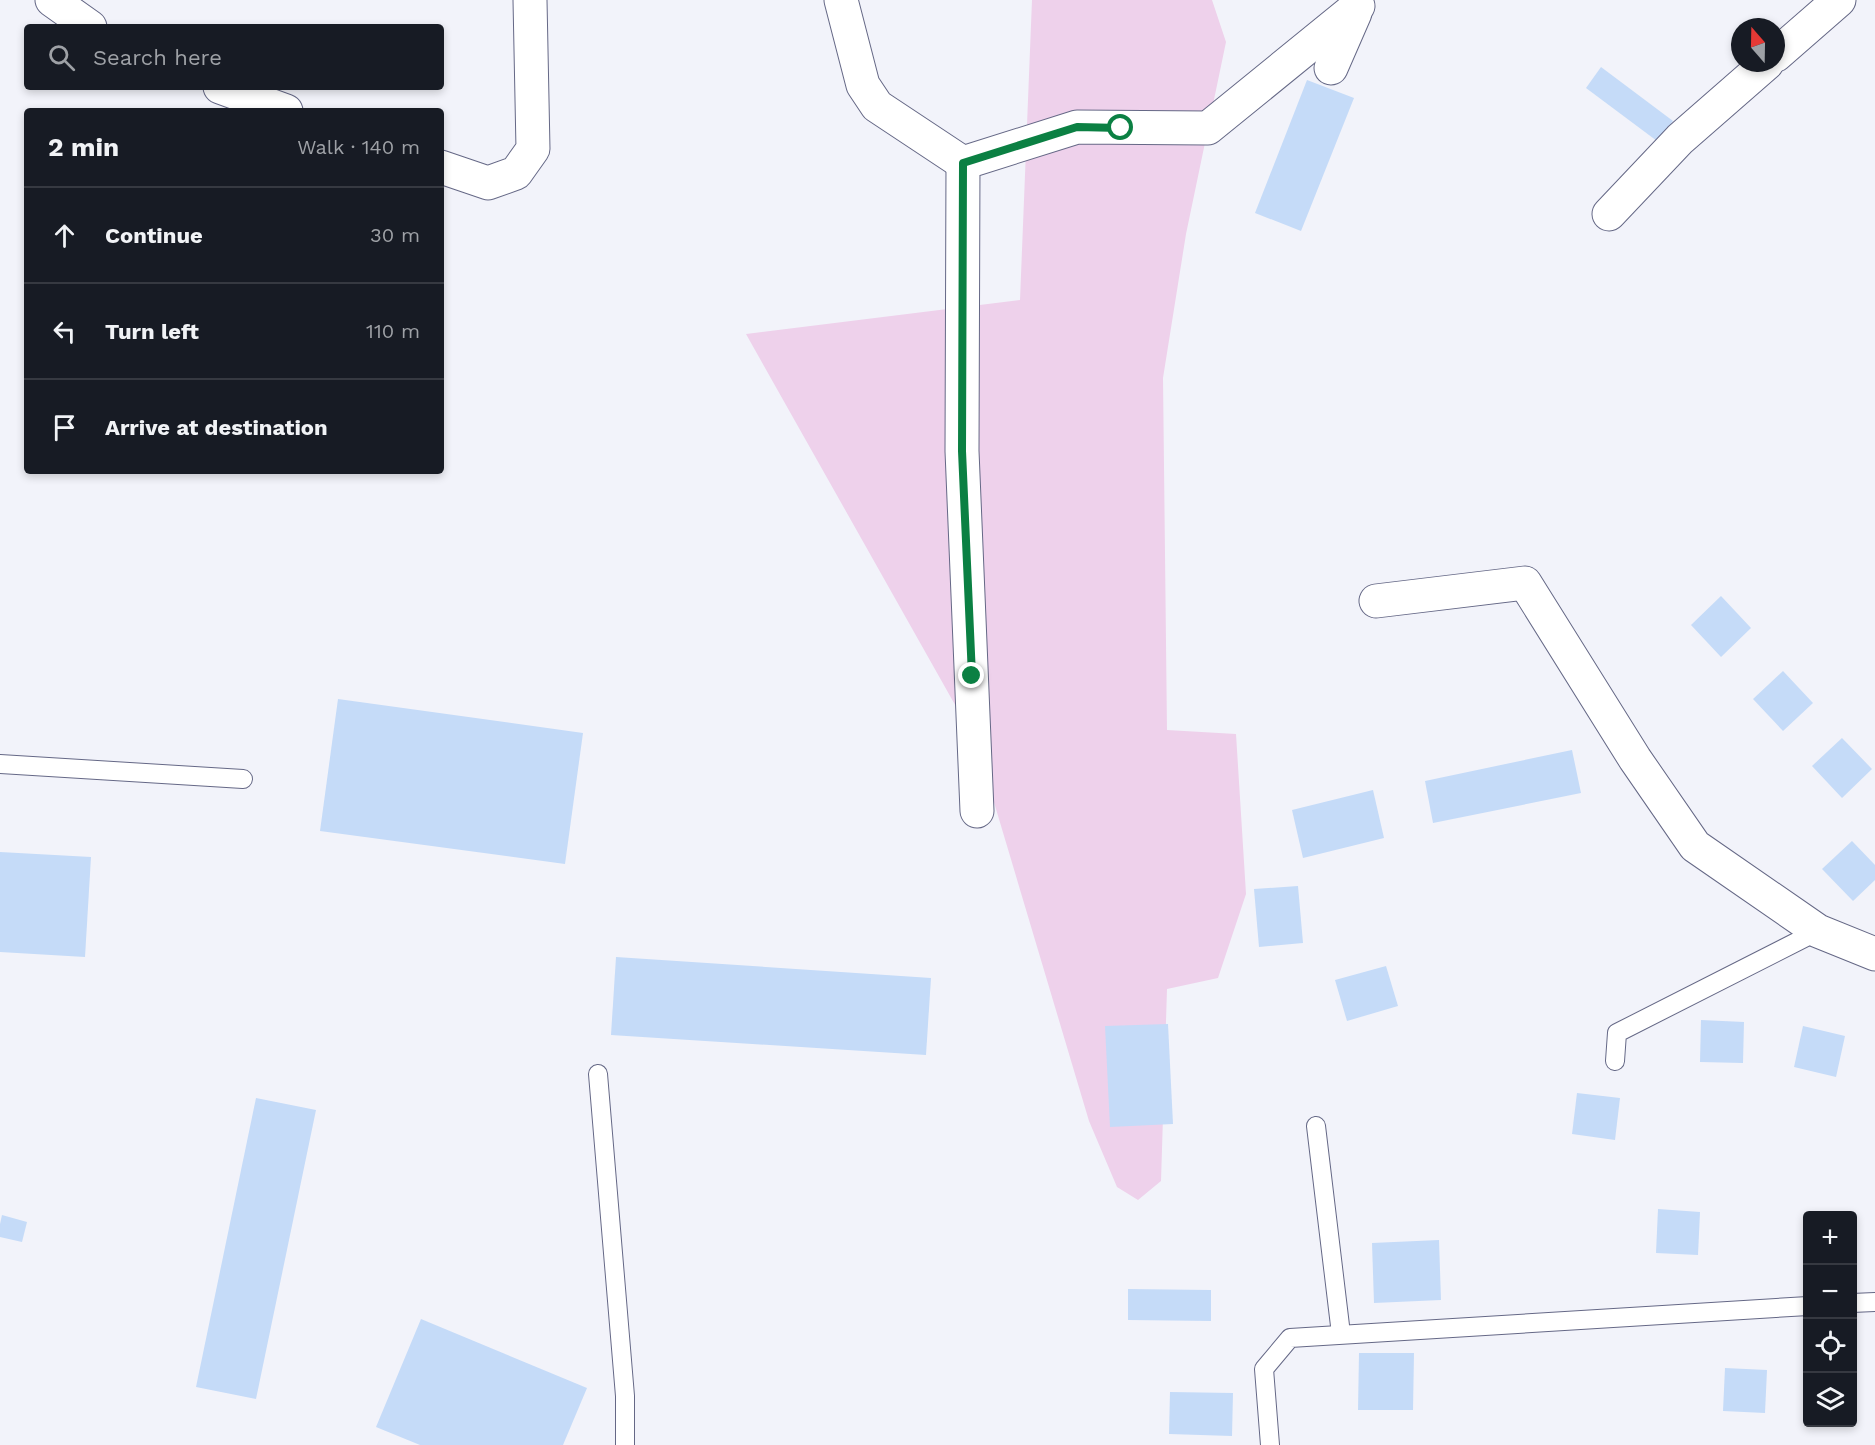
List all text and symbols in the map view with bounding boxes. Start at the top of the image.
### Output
north arrow [1731,18,1785,72]
search box [24,24,444,90]
icon: search [45,41,78,74]
text: Search here [93,45,222,70]
route start [1107,114,1133,140]
text: 2 min [48,132,119,162]
text: Walk · 140 m [297,135,420,159]
icon: ahead [48,219,81,252]
text: Continue [105,223,203,248]
text: 30 m [370,223,420,247]
icon: left [48,315,81,348]
text: Turn left [105,319,199,344]
text: 110 m [366,319,420,343]
icon: arrive [48,411,81,444]
text: Arrive at destination [105,415,328,440]
route end [958,662,984,688]
map controls [1803,1211,1857,1427]
button: + [1803,1211,1857,1265]
button: − [1803,1265,1857,1319]
button: locate [1803,1319,1857,1373]
button: layers [1803,1373,1857,1427]

